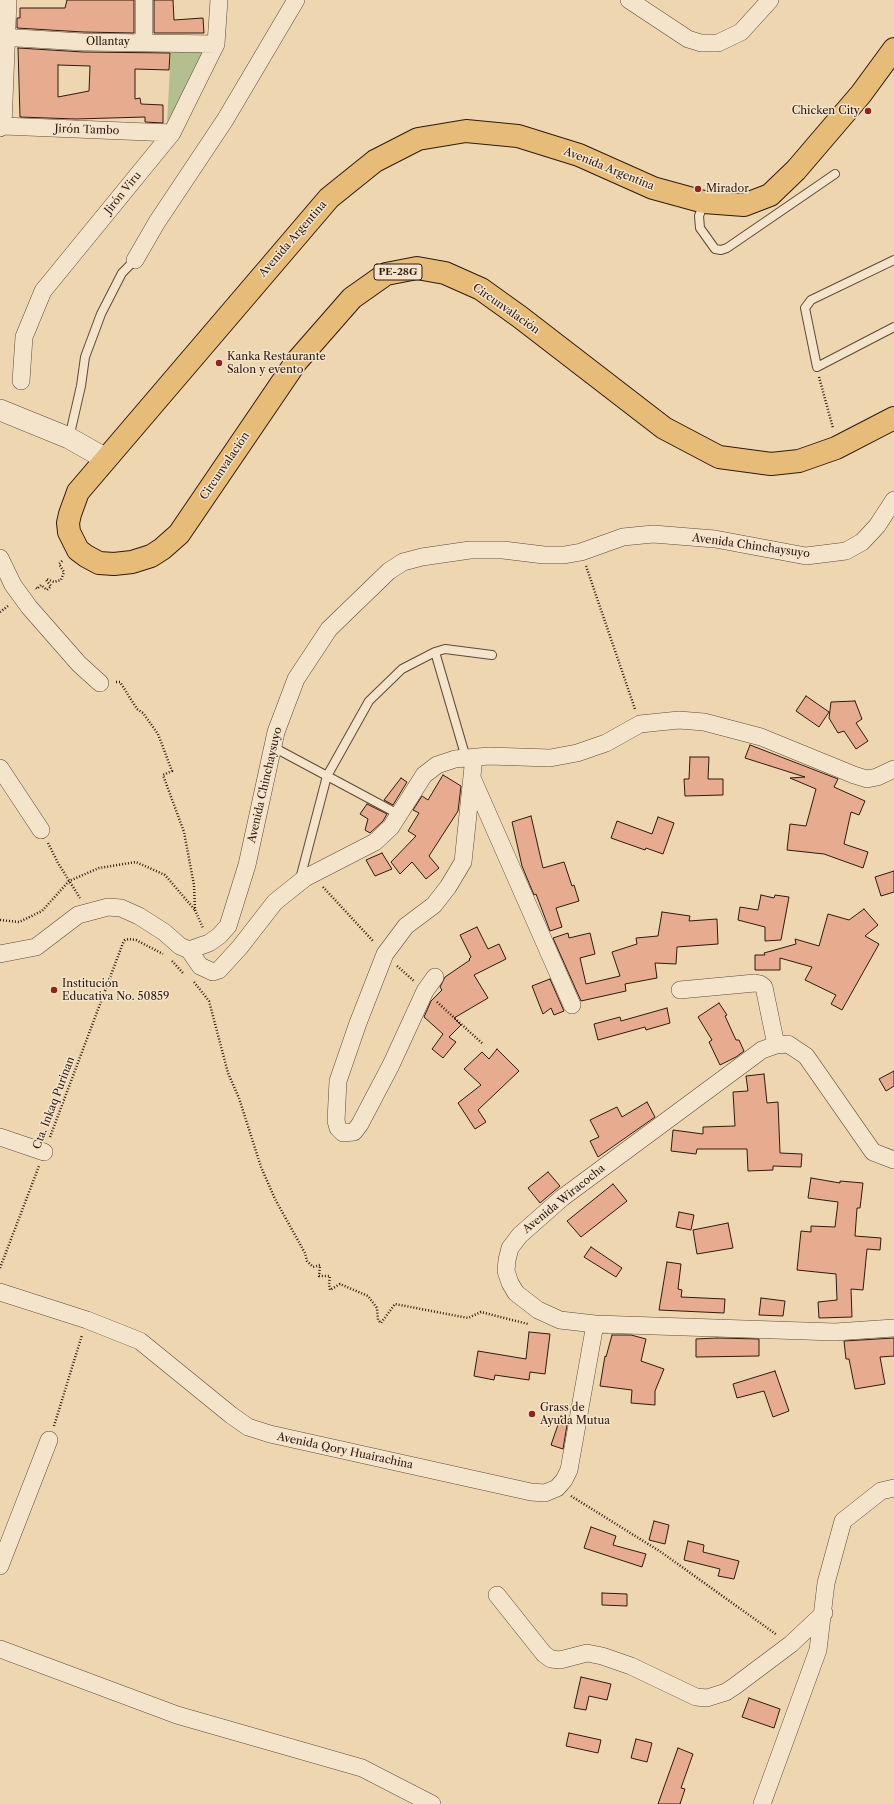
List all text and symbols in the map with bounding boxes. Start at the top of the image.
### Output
street label: Ollantay [86,35,130,49]
place label: Chicken City [792,104,860,118]
marker: Chicken City [863,106,873,116]
street label: Jirón Tambo [54,122,120,138]
street label: Avenida Argentina [562,145,656,193]
street label: Jirón Viru [102,169,144,217]
place label: Mirador [706,182,749,196]
marker: Mirador [693,184,703,194]
street label: Avenida Argentina [256,198,330,280]
road number: PE-28G [374,264,422,280]
street label: Circunvalación [470,281,542,337]
place label: Kanka Restaurante Salon y evento [227,350,326,376]
marker: Kanka Restaurante Salon y evento [214,358,224,368]
street label: Circunvalación [198,430,252,502]
street label: Avenida Chinchaysuyo [691,531,811,561]
street label: Avenida Chinchaysuyo [245,726,285,844]
place label: Institución Educativa No. 50859 [62,977,169,1003]
marker: Institución Educativa No. 50859 [49,985,59,995]
street label: Cta. Inkaq Purinan [30,1055,78,1151]
street label: Avenida Wiracocha [520,1162,608,1236]
place label: Grass de Ayuda Mutua [540,1401,610,1427]
marker: Grass de Ayuda Mutua [527,1409,537,1419]
street label: Avenida Qory Huairachina [276,1430,414,1472]

